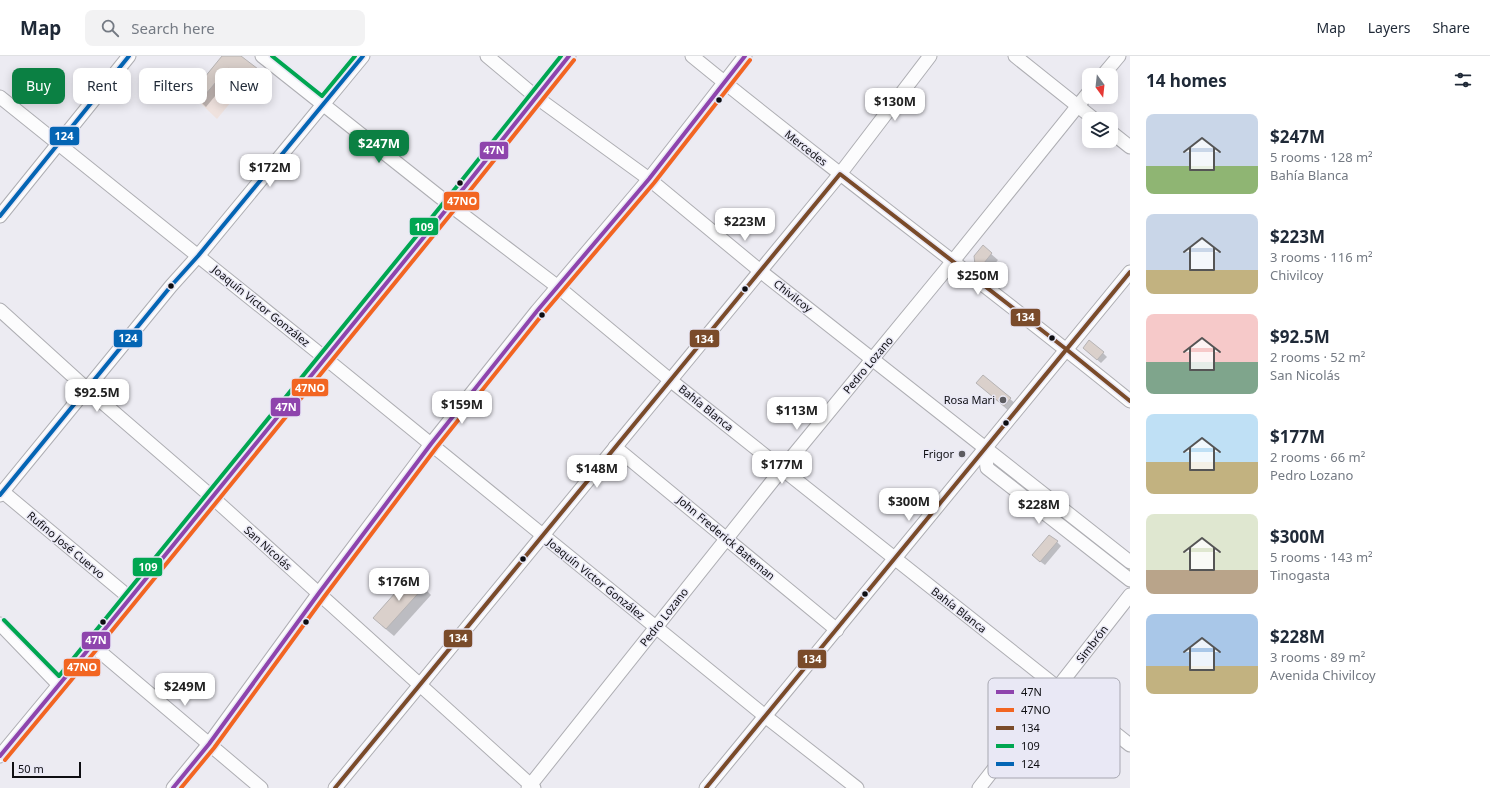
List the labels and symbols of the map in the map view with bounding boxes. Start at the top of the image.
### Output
north arrow [1082,68,1118,104]
pin: $130M [867,88,923,122]
unlabelled marker [714,95,724,105]
line badge: 124 [49,126,80,146]
street label: Mercedes [782,126,831,169]
text: 124 [55,128,74,143]
pin: $247M [351,130,407,164]
line badge: 47N [479,141,509,160]
text: 47N [483,142,505,157]
pin: $172M [242,154,298,188]
unlabelled marker [455,178,465,188]
line badge: 47NO [443,191,480,211]
text: 47NO [447,193,477,208]
pin: $223M [717,208,773,242]
line badge: 109 [409,217,439,236]
text: 109 [415,219,433,234]
street label: Joaquín Victor González [209,261,313,350]
pin: $250M [950,262,1006,296]
street label: Chivilcoy [771,276,816,316]
unlabelled marker [166,281,176,291]
unlabelled marker [740,284,750,294]
line badge: 134 [1010,308,1041,327]
text: 134 [1016,309,1035,324]
unlabelled marker [537,310,547,320]
line badge: 124 [113,329,143,348]
line badge: 134 [689,329,720,348]
text: 124 [119,330,138,345]
text: 134 [695,331,714,346]
street label: Pedro Lozano [839,333,896,397]
unlabelled marker [1047,333,1057,343]
line badge: 47NO [291,378,329,397]
pin: $92.5M [64,379,130,413]
text: 47NO [295,380,325,395]
street label: Bahía Blanca [676,381,737,434]
pin: $159M [434,391,490,425]
place label: Rosa Mari [944,392,995,407]
marker: Rosa Mari [998,395,1008,405]
line badge: 47N [270,397,301,417]
pin: $113M [769,397,825,431]
text: 47N [275,399,297,414]
unlabelled marker [1001,418,1011,428]
place label: Frigor [923,446,954,461]
marker: Frigor [957,449,967,459]
pin: $177M [754,451,810,485]
pin: $148M [569,455,625,489]
pin: $300M [881,488,937,522]
pin: $228M [1011,491,1067,525]
street label: John Frederick Bateman [673,492,778,583]
street label: Rufino José Cuervo [24,508,109,582]
street label: San Nicolás [241,522,295,573]
street label: Joaquín Victor González [544,534,648,623]
unlabelled marker [518,554,528,564]
line badge: 109 [132,557,163,577]
text: 109 [139,559,157,574]
pin: $176M [371,568,427,602]
street label: Bahía Blanca [929,583,990,636]
street label: Pedro Lozano [636,584,691,649]
unlabelled marker [860,589,870,599]
unlabelled marker [98,617,108,627]
unlabelled marker [301,617,311,627]
street label: Simbrón [1072,622,1111,666]
line badge: 134 [443,629,473,648]
text: 134 [449,630,468,645]
line badge: 47N [81,631,111,650]
text: 47N [85,632,107,647]
line badge: 134 [797,649,827,669]
text: 134 [803,651,822,666]
line badge: 47NO [63,658,101,677]
text: 47NO [67,659,97,674]
pin: $249M [157,673,213,707]
legend [988,678,1120,778]
text: 47N [1021,684,1042,699]
text: 47NO [1021,702,1051,717]
text: 134 [1021,720,1041,735]
text: 109 [1021,738,1040,753]
text: 124 [1021,756,1041,771]
scale bar [12,760,81,779]

